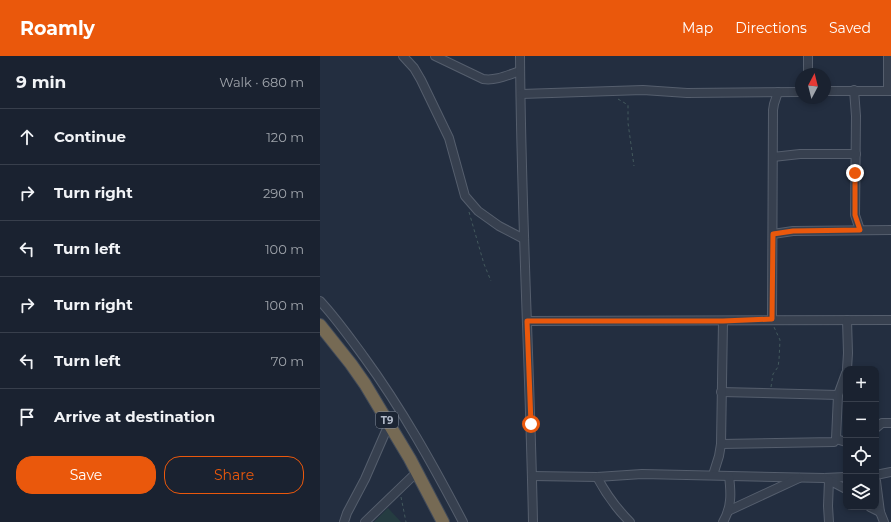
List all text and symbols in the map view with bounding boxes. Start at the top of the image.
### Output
text: Roamly [20,17,95,40]
text: Map [682,19,713,37]
text: Directions [735,19,807,37]
text: Saved [829,19,871,37]
north arrow [795,68,831,104]
text: 9 min [16,72,66,92]
text: Walk · 680 m [219,74,304,90]
icon: ahead [16,126,38,148]
text: Continue [54,127,126,146]
text: 120 m [266,129,304,145]
route end [846,164,864,182]
icon: right [16,182,38,204]
text: Turn right [54,183,133,202]
text: 290 m [263,185,304,201]
icon: left [16,238,38,260]
text: Turn left [54,239,121,258]
text: 100 m [265,241,304,257]
icon: right [16,294,38,316]
text: Turn right [54,295,133,314]
text: 100 m [265,297,304,313]
icon: left [16,350,38,372]
text: Turn left [54,351,121,370]
text: 70 m [271,353,304,369]
map controls [843,366,879,510]
button: + [843,366,879,402]
button: − [843,402,879,438]
icon: arrive [16,406,38,428]
text: Arrive at destination [54,407,215,426]
road number: T9 [376,412,398,428]
route start [522,415,540,433]
button: locate [843,438,879,474]
button: Save [16,456,156,494]
button: Share [164,456,304,494]
button: layers [843,474,879,510]

